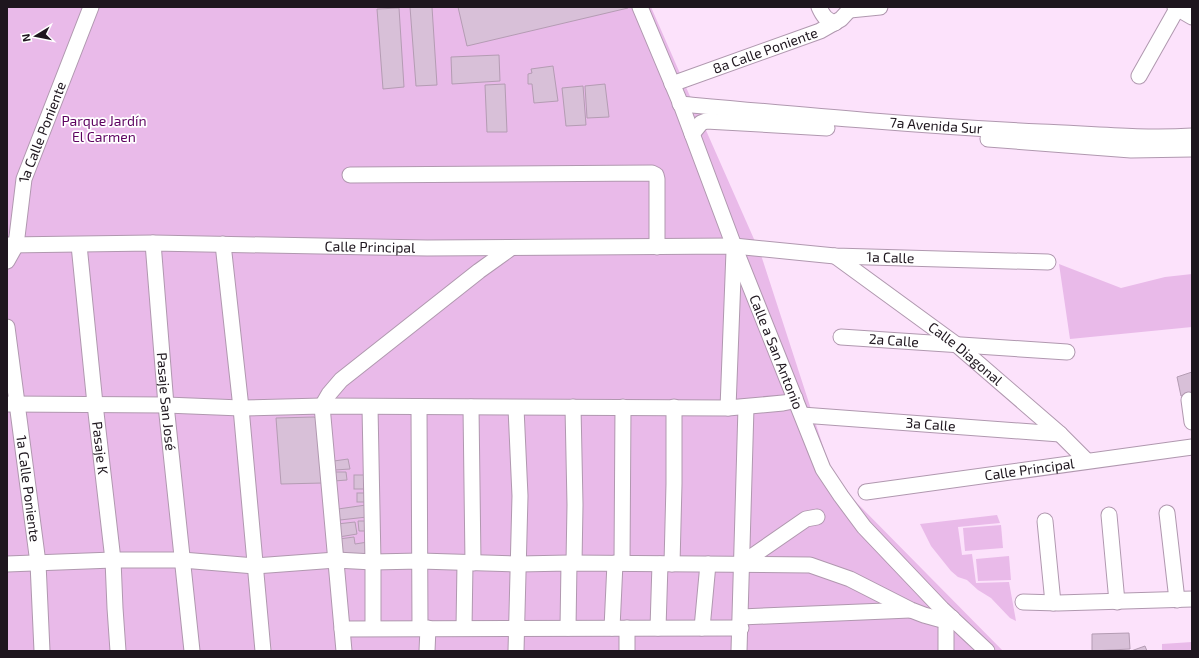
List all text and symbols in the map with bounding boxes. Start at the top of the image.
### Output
north arrow [16,16,56,56]
street label: 8a Calle Poniente [710,24,820,77]
text: N [19,33,33,43]
street label: 1a Calle Poniente [15,79,69,183]
park label: Parque Jardín El Carmen [61,112,147,145]
street label: 7a Avenida Sur [889,113,983,137]
street label: Calle Principal [325,237,416,256]
street label: 1a Calle [866,248,915,266]
street label: Calle a San Antonio [746,292,807,412]
street label: Calle Diagonal [925,318,1007,389]
street label: 2a Calle [868,330,920,350]
street label: Pasaje San José [154,352,180,451]
street label: 3a Calle [905,414,956,434]
street label: Pasaje K [89,420,112,476]
street label: 1a Calle Poniente [13,434,44,543]
street label: Calle Principal [983,454,1076,484]

